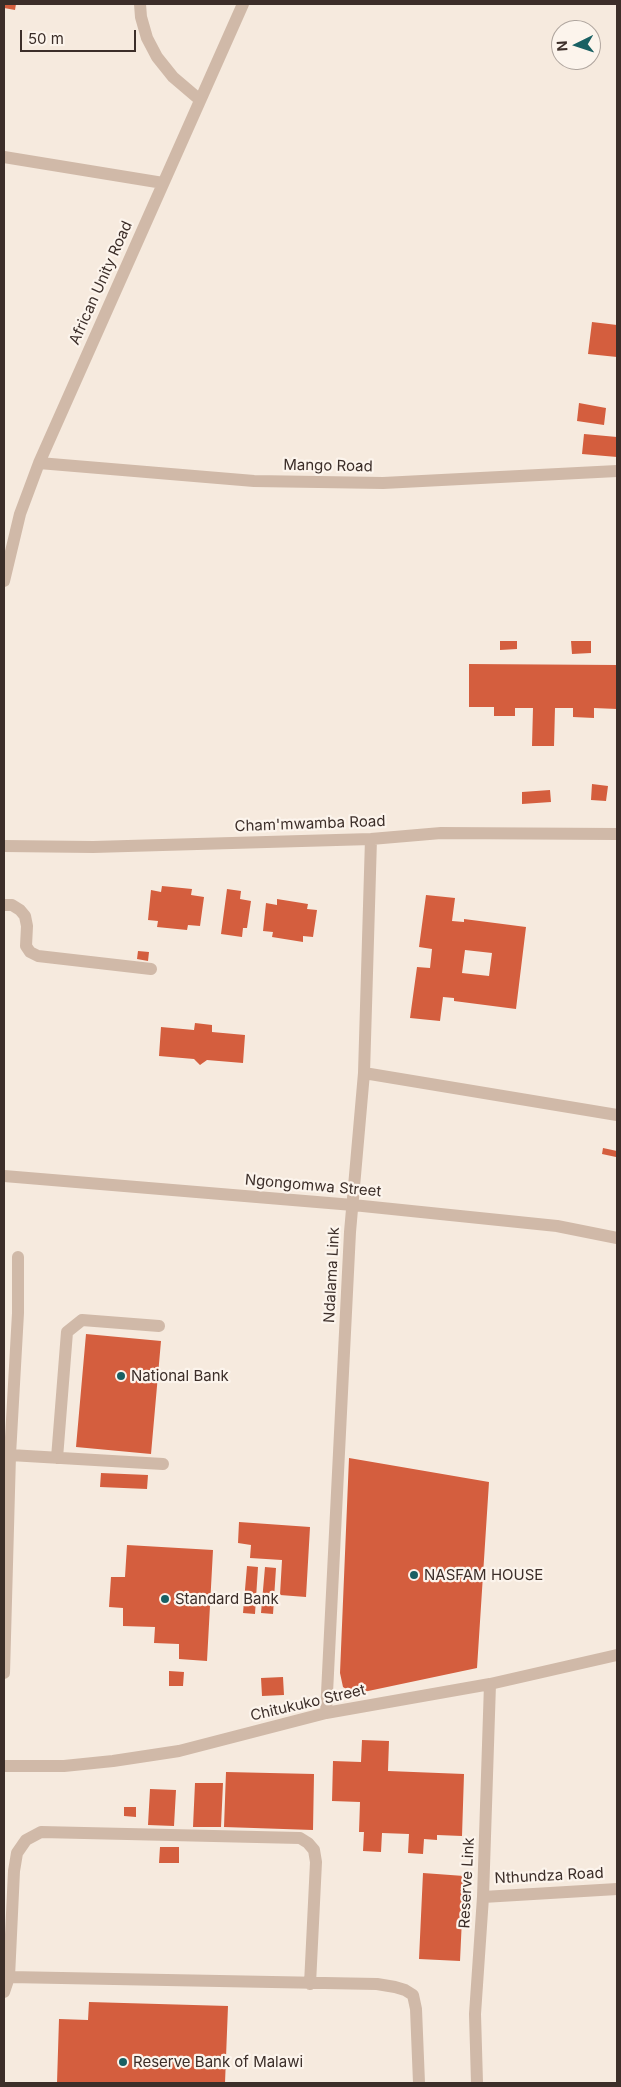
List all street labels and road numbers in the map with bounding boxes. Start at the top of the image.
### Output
street label: African Unity Road [66,218,136,348]
street label: Mango Road [283,456,373,476]
street label: Cham'mwamba Road [234,812,386,836]
street label: Ngongomwa Street [244,1171,382,1201]
street label: Ndalama Link [321,1227,343,1323]
street label: Chitukuko Street [249,1681,367,1725]
street label: Reserve Link [456,1837,478,1929]
street label: Nthundza Road [494,1864,604,1888]

